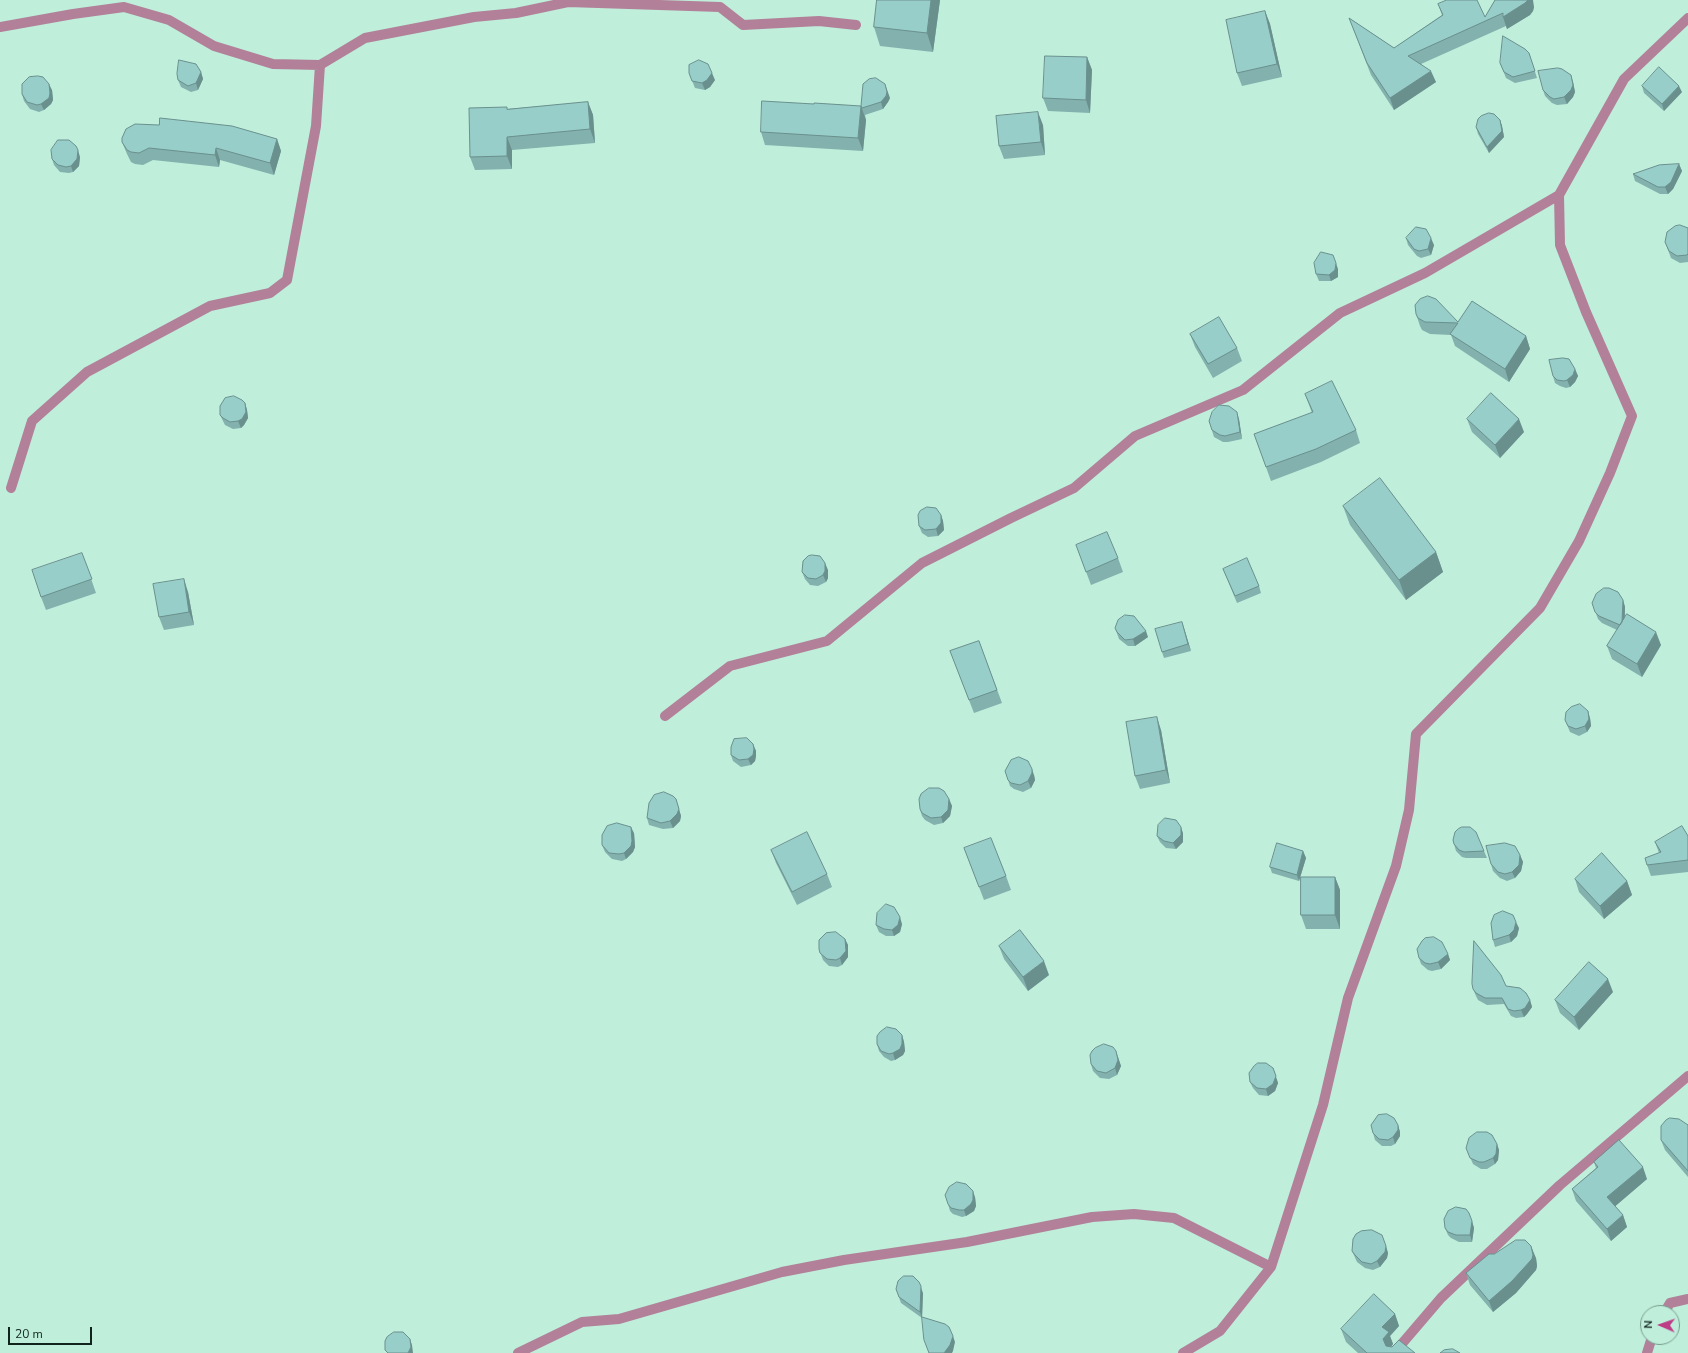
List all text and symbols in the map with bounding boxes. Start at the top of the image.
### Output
north arrow [1640,1305,1680,1345]
scale bar [10,1319,94,1345]
text: N [1641,1320,1656,1329]
text: 20 m [15,1326,43,1342]

